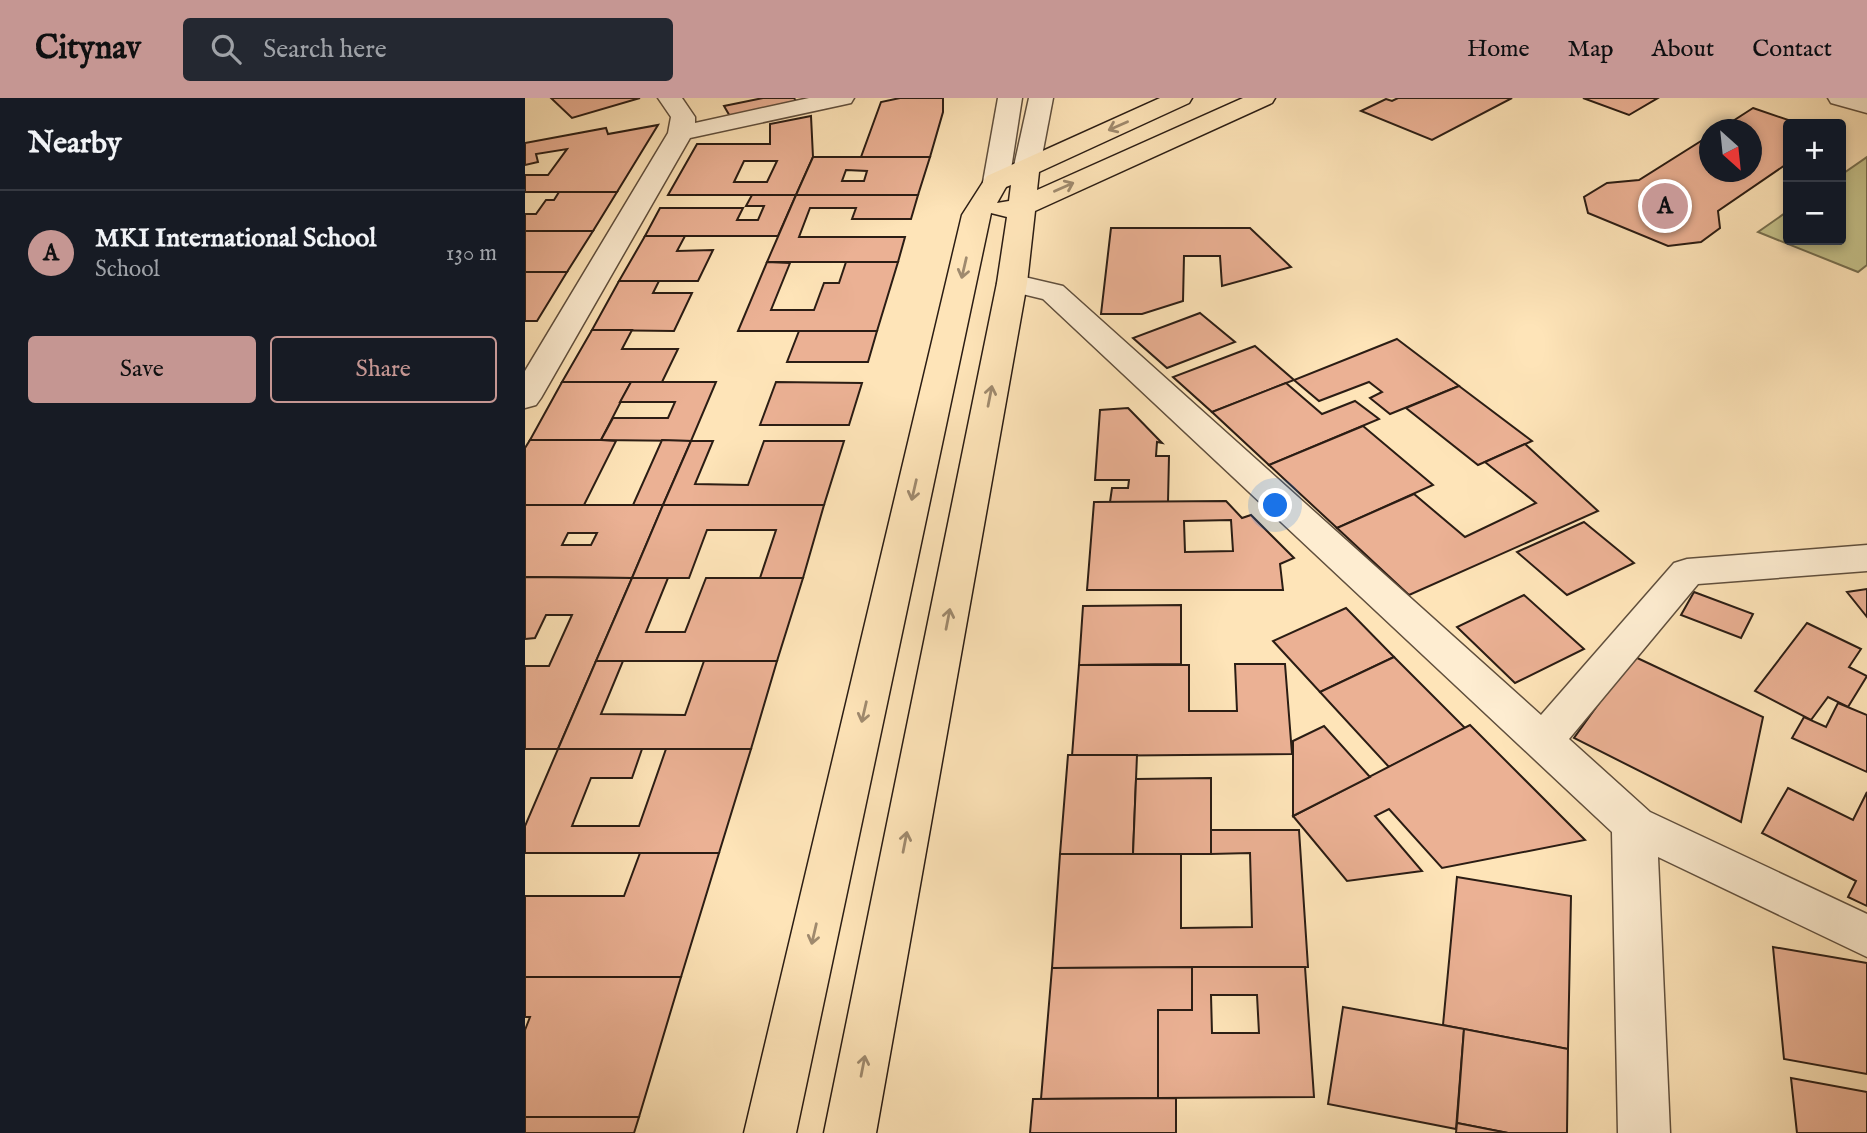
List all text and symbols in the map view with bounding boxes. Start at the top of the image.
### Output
search box [183,18,673,81]
text: Citynav [35,28,141,70]
icon: search [207,30,245,68]
text: Search here [263,33,387,66]
text: Home [1467,34,1530,65]
text: Map [1568,34,1614,65]
text: About [1652,34,1714,65]
text: Contact [1752,34,1832,65]
north arrow [1699,119,1762,182]
map controls [1783,119,1846,245]
button: + [1783,119,1846,182]
one-way arrow [1108,120,1129,133]
text: Nearby [28,125,121,163]
one-way arrow [1053,180,1074,193]
pin: A [1642,180,1688,232]
button: − [1783,182,1846,245]
text: MKI International School [95,222,376,255]
text: A [43,239,59,268]
text: 130 m [446,239,497,268]
text: School [95,255,160,284]
one-way arrow [957,256,970,279]
button: Save [28,336,256,403]
button: Share [270,336,497,403]
one-way arrow [984,385,998,407]
one-way arrow [907,478,920,501]
your location [1258,488,1292,522]
one-way arrow [941,608,955,631]
one-way arrow [857,700,871,723]
one-way arrow [899,832,912,854]
one-way arrow [807,922,821,945]
one-way arrow [856,1055,870,1078]

